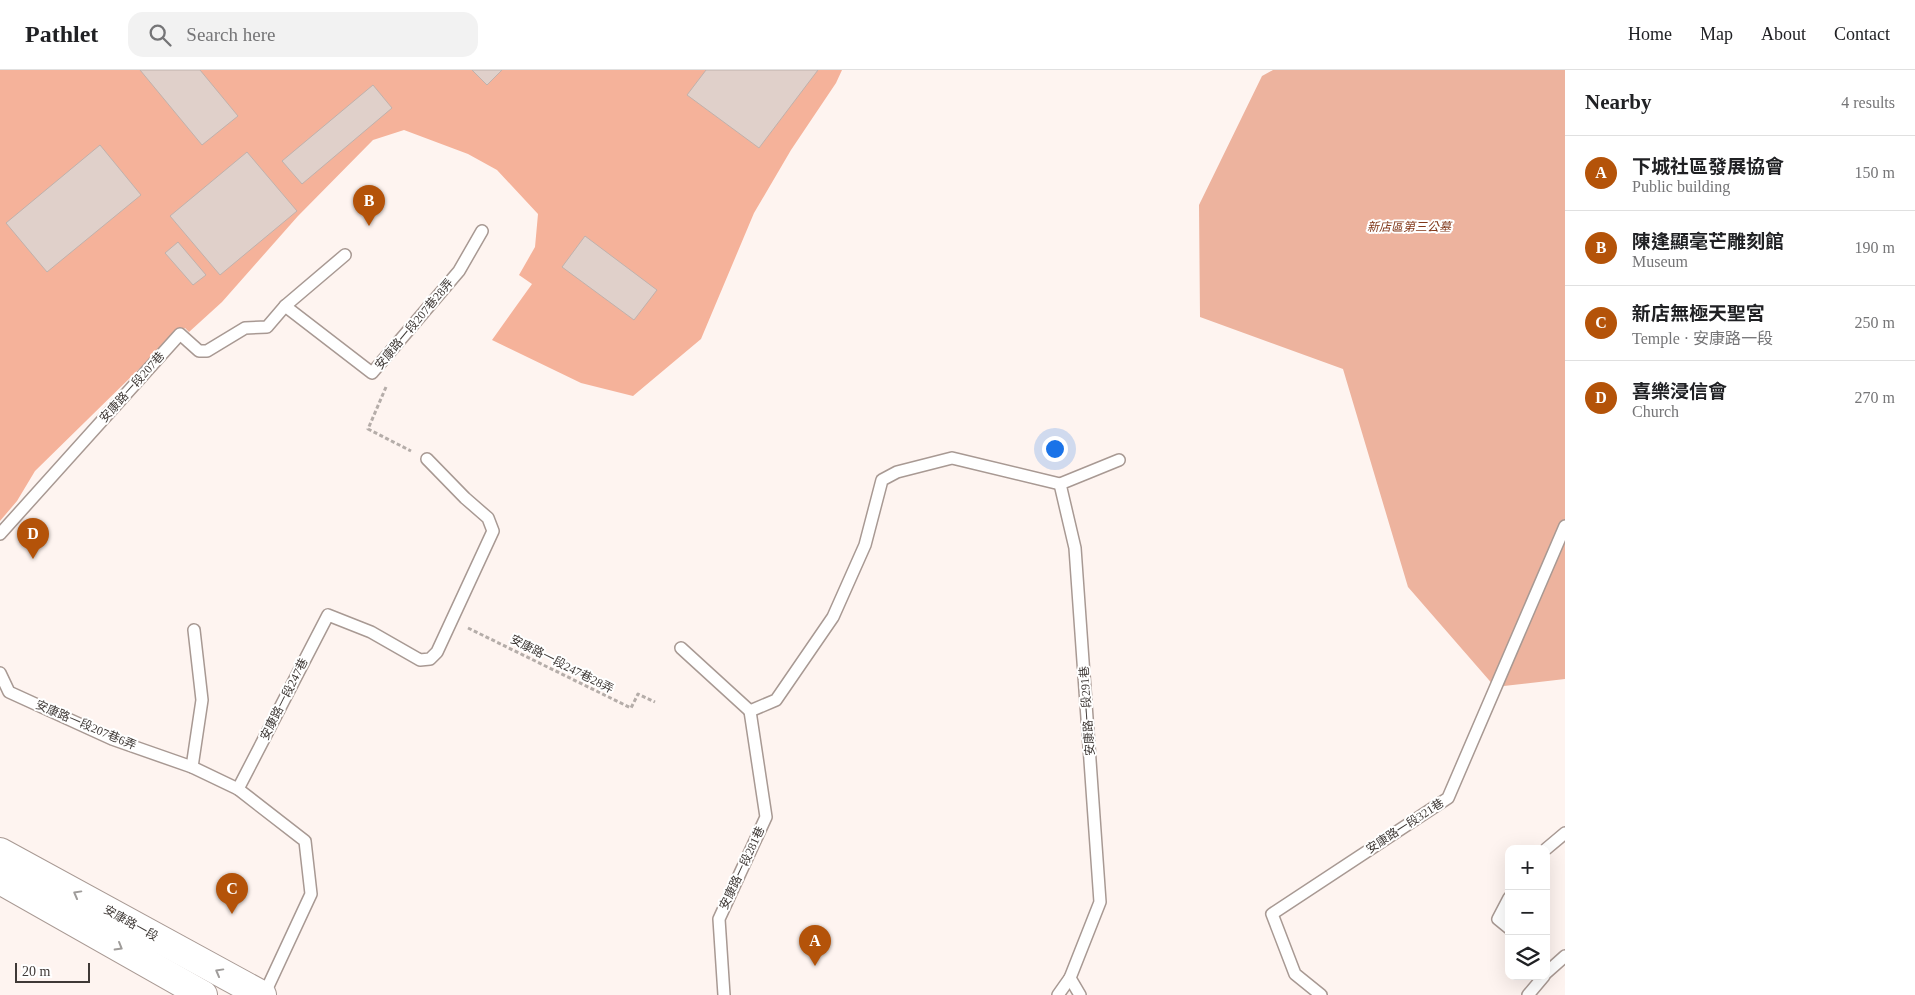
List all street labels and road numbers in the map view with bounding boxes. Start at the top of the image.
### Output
street label: 安康路一段207巷28弄 [372,276,456,372]
street label: 安康路一段207巷 [97,349,167,425]
street label: 安康路一段247巷28弄 [508,632,616,696]
street label: 安康路一段247巷 [257,656,311,742]
street label: 安康路一段291巷 [1077,666,1097,756]
street label: 安康路一段207巷6弄 [34,697,138,753]
street label: 安康路一段321巷 [1363,796,1447,856]
street label: 安康路一段281巷 [717,824,767,912]
street label: 安康路一段 [101,902,161,944]

